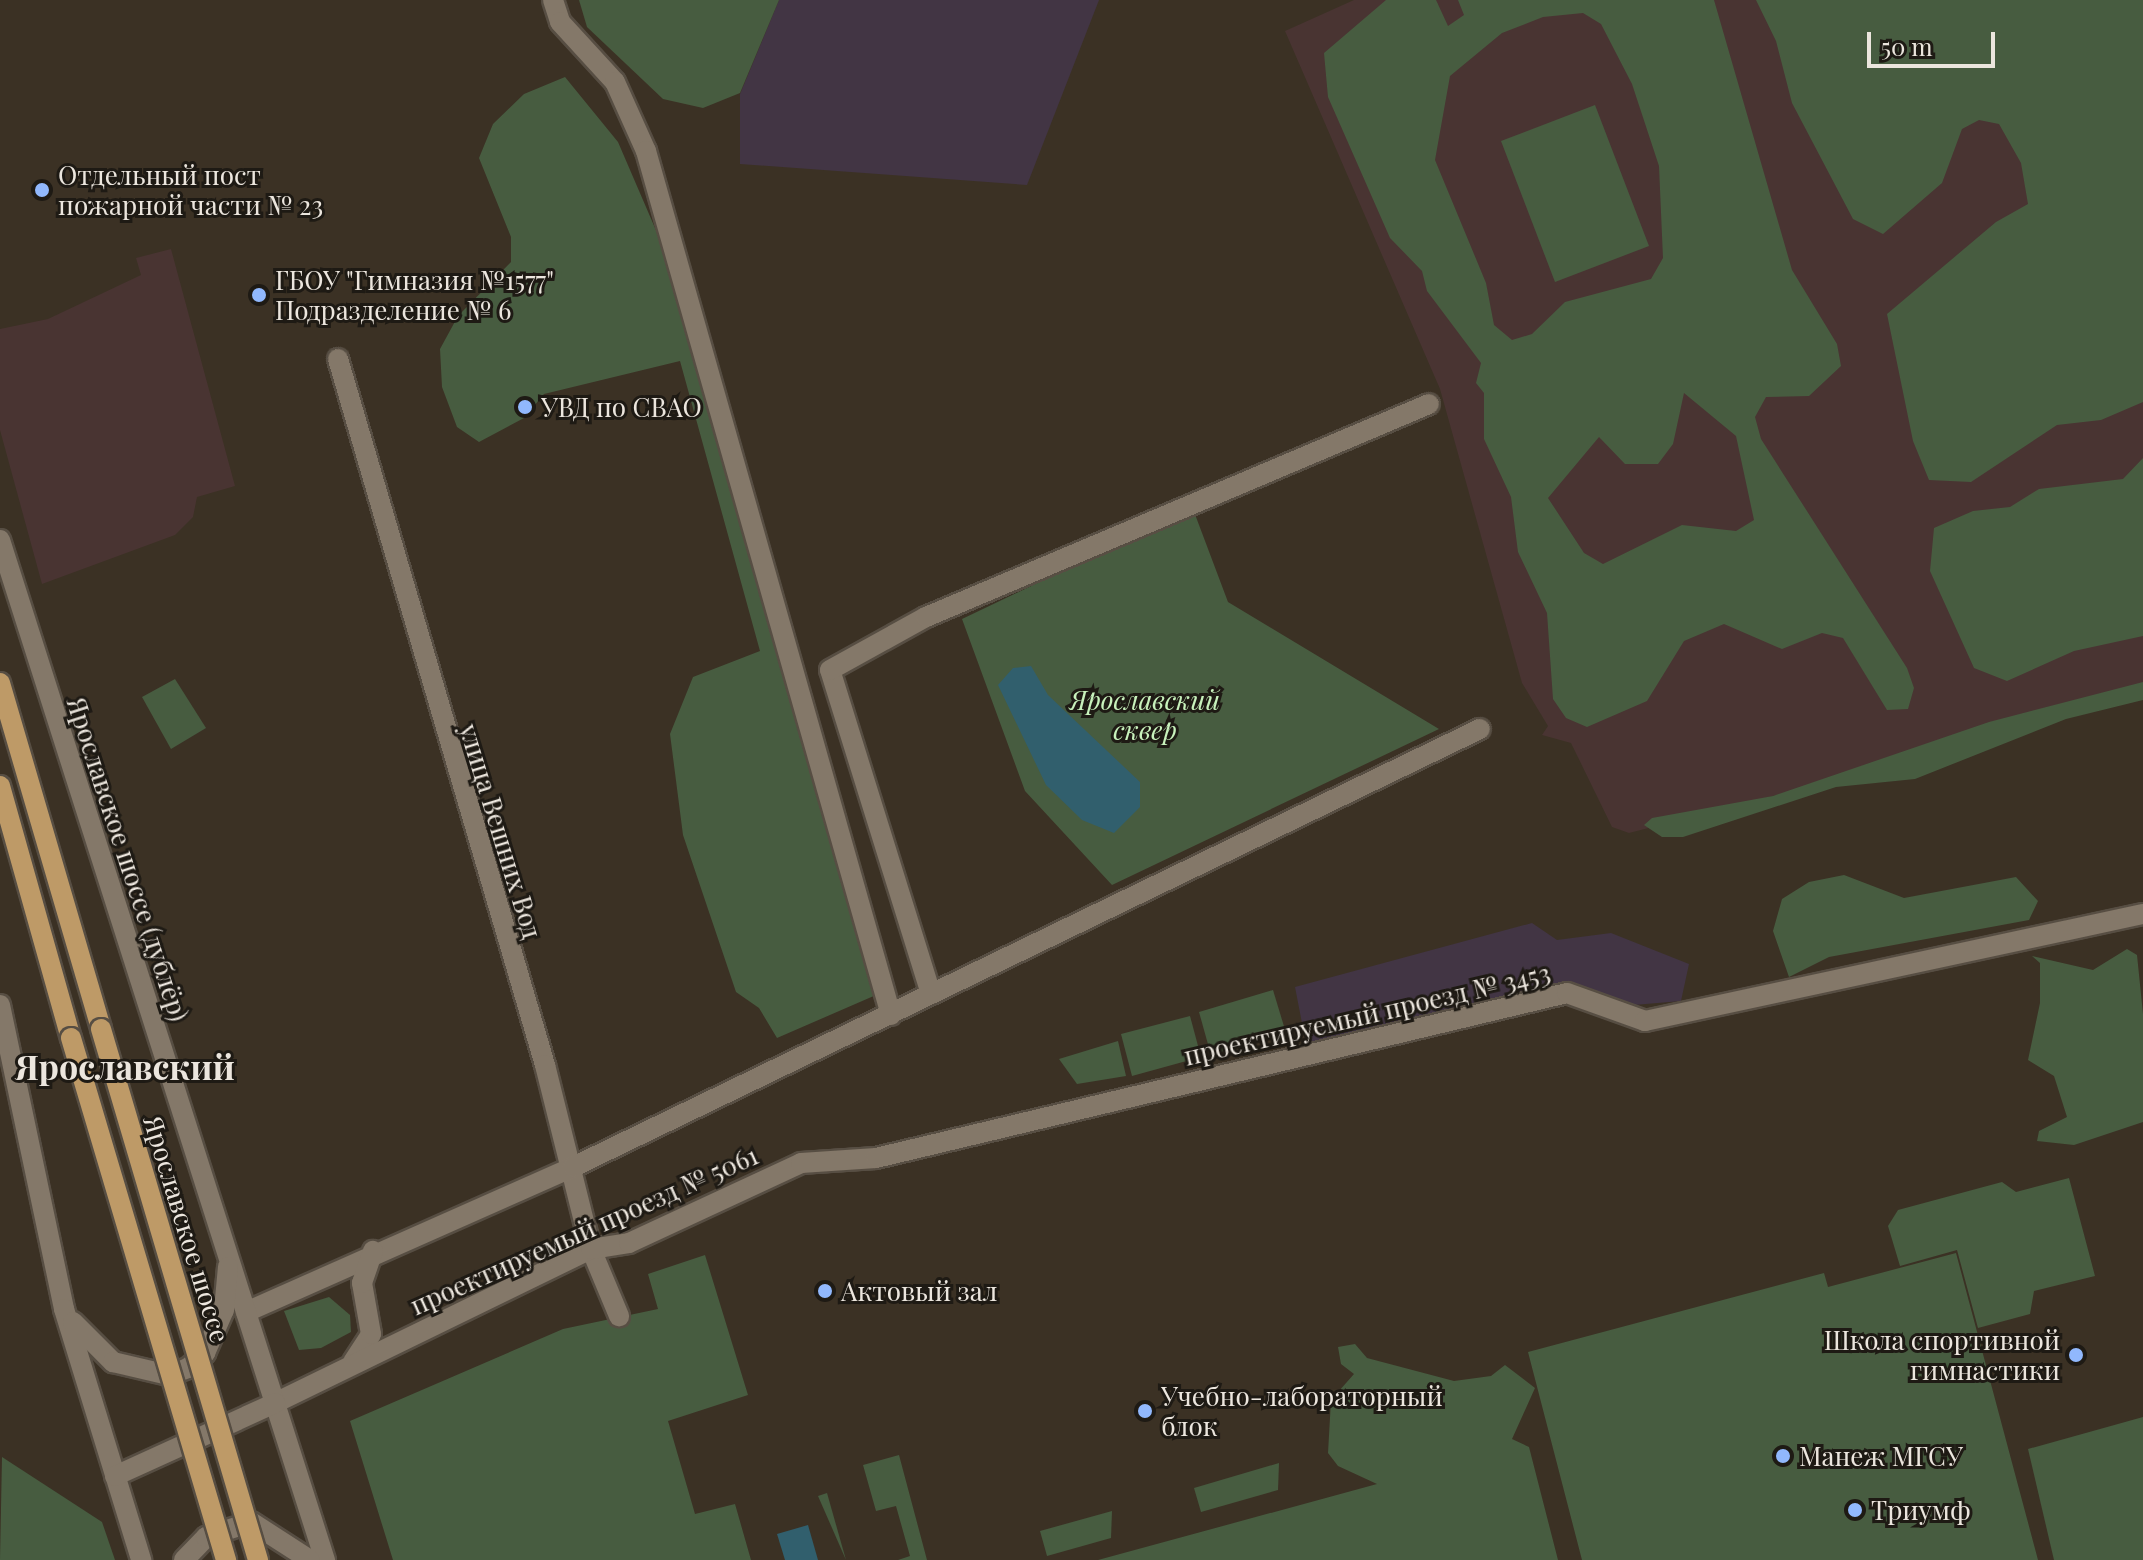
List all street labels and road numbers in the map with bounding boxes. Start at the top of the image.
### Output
street label: Ярославское шоссе (дублёр) [61,693,195,1025]
street label: улица Вешних Вод [454,720,548,942]
street label: проектируемый проезд № 3453 [1181,957,1553,1071]
street label: Ярославское шоссе [138,1112,236,1346]
street label: проектируемый проезд № 5061 [405,1139,763,1321]

